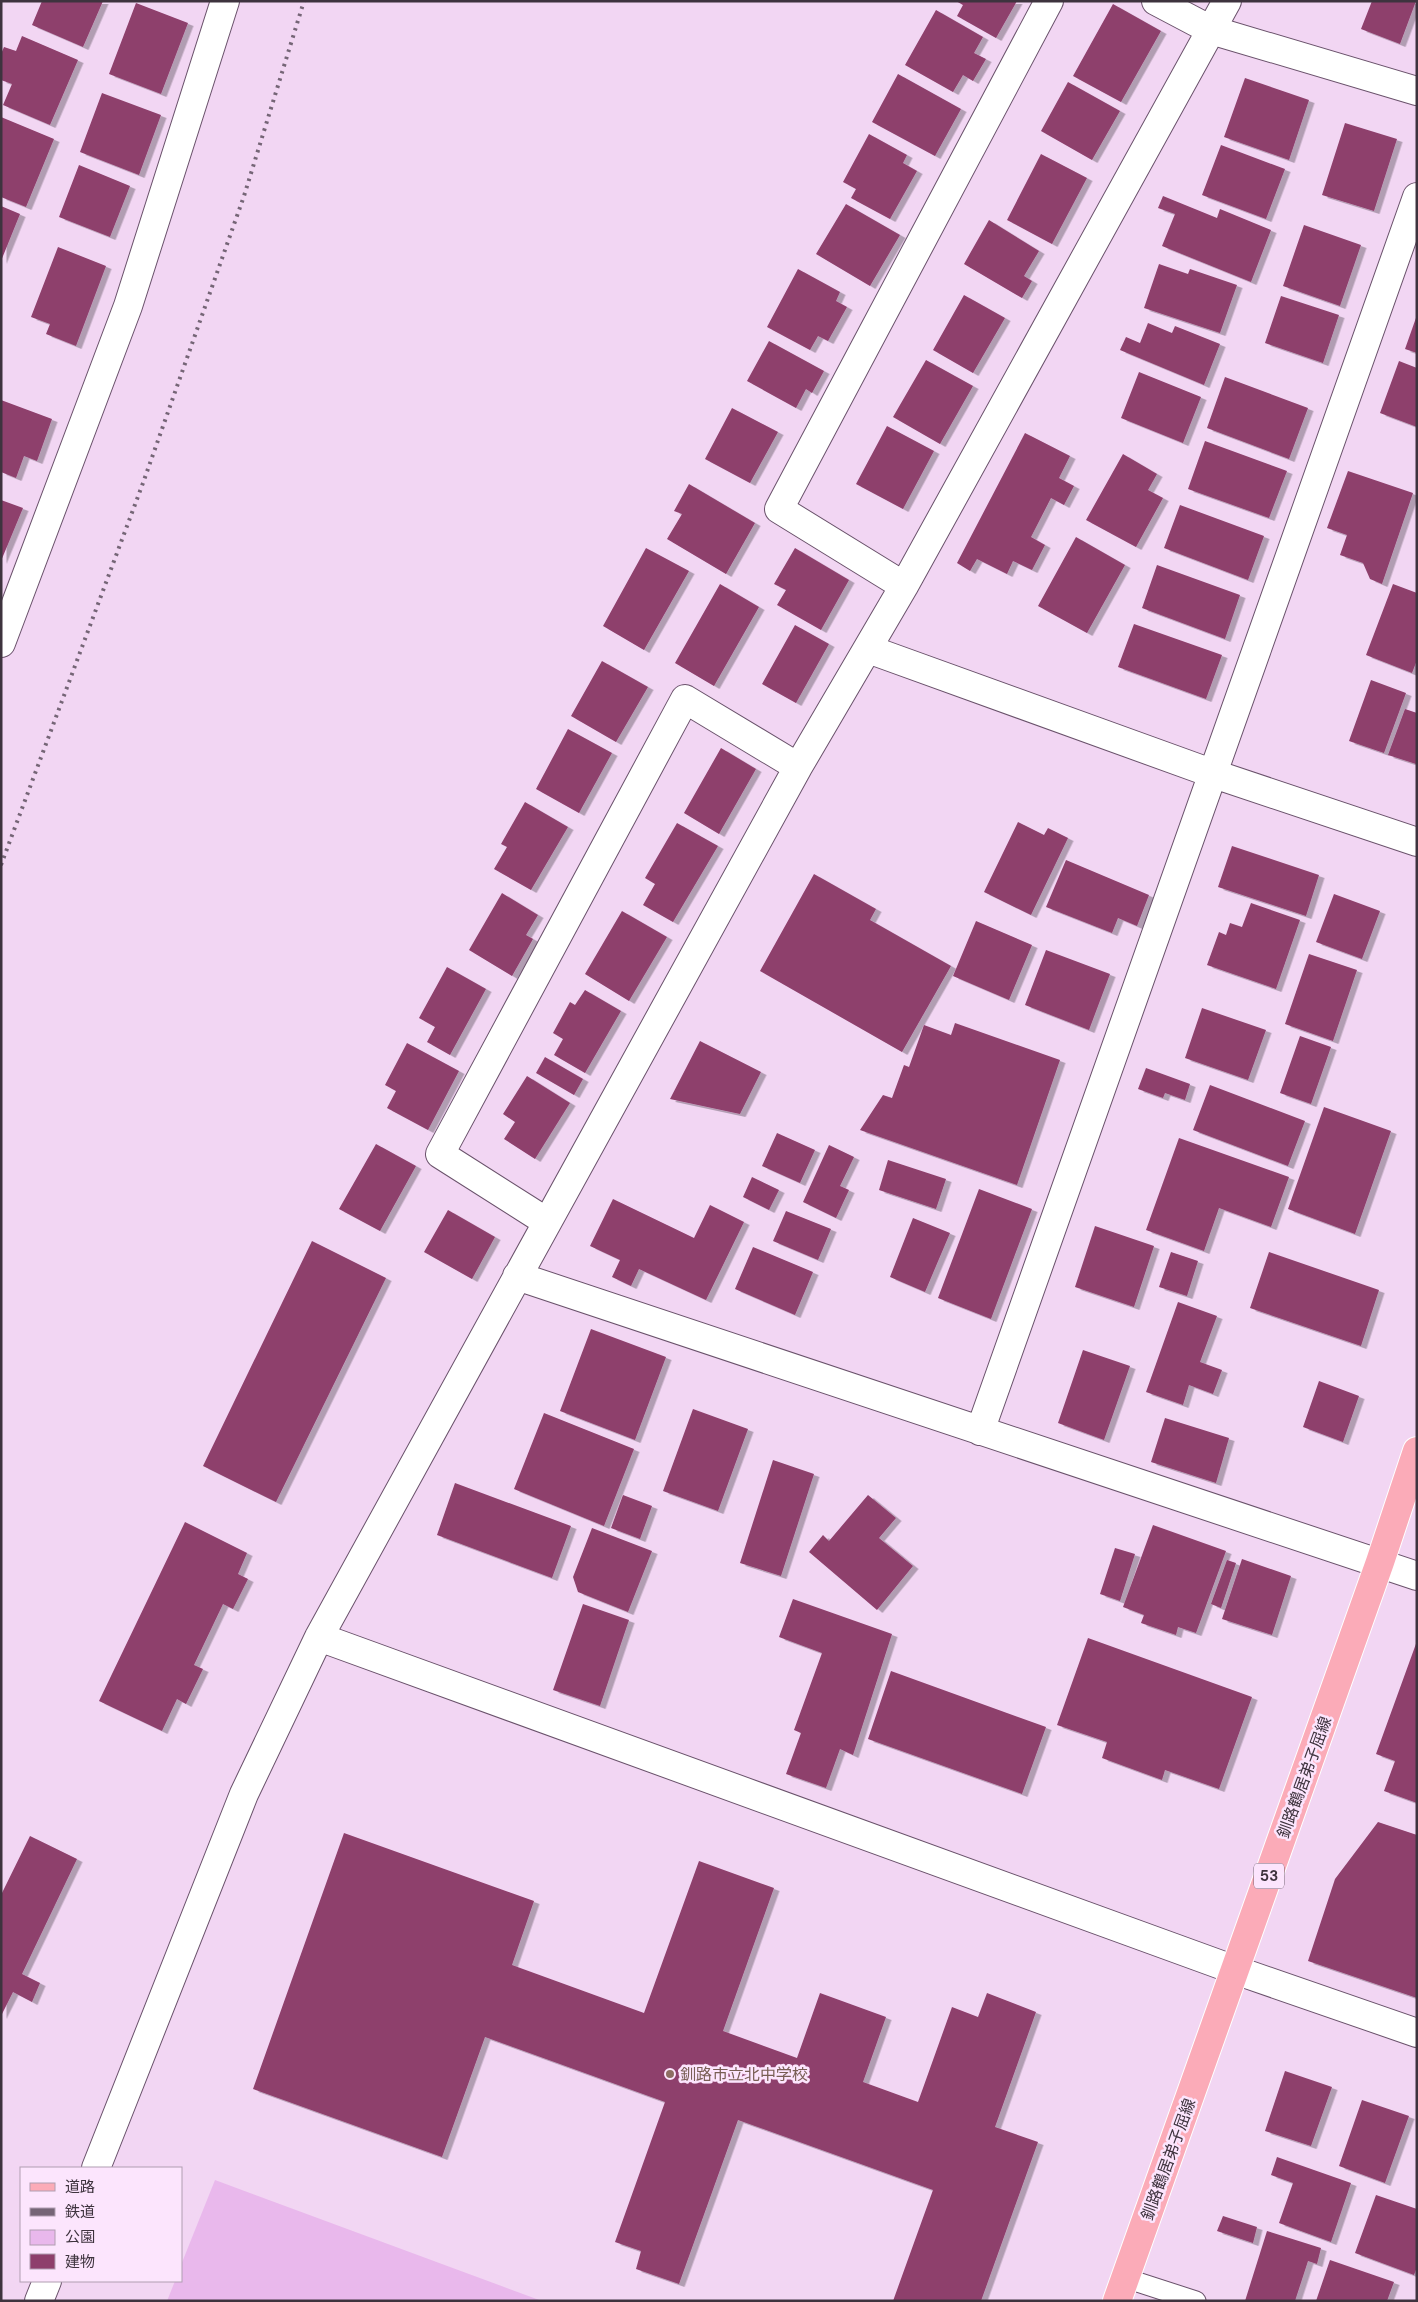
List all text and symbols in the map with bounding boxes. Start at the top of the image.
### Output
street label: 釧路鶴居弟子屈線 [1273,1713,1336,1841]
road number: 53 [1254,1864,1284,1888]
place label: 釧路市立北中学校 [680,2064,808,2085]
marker: 釧路市立北中学校 [664,2068,676,2080]
street label: 釧路鶴居弟子屈線 [1137,2095,1200,2223]
legend [20,2167,182,2282]
text: 道路 [65,2177,95,2197]
text: 鉄道 [65,2202,95,2222]
text: 公園 [65,2227,95,2247]
text: 建物 [65,2252,95,2272]

